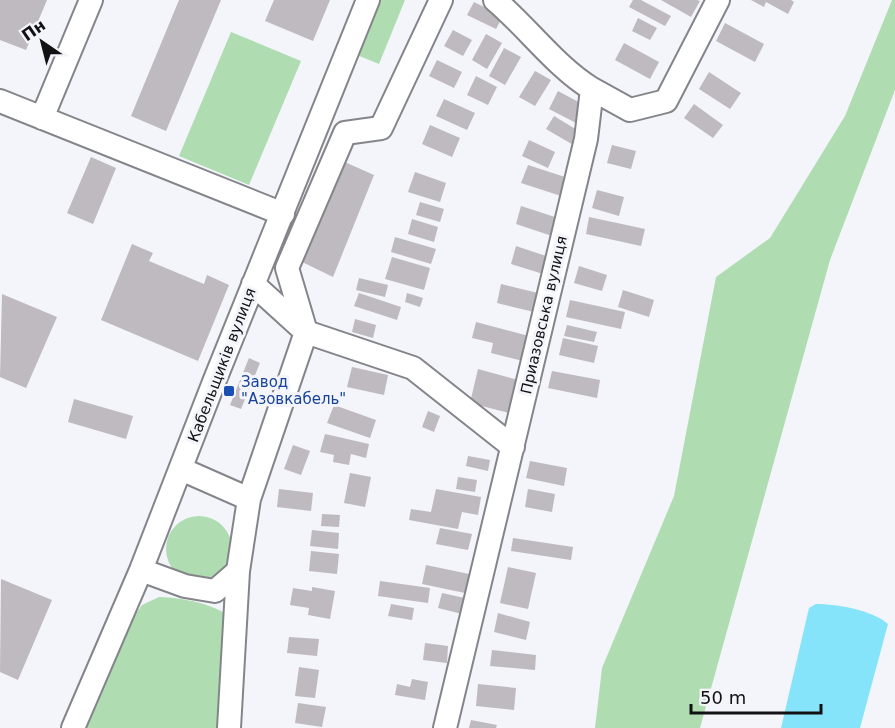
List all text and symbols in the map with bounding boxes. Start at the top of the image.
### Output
north arrow [12,12,72,72]
text: Пн [18,15,49,45]
street label: Приазовська вулиця [517,234,571,396]
street label: Кабельщиків вулиця [184,285,260,445]
place label: Завод "Азовкабель" [241,373,346,408]
marker: Завод "Азовкабель" [222,384,236,398]
scale bar [691,677,822,715]
text: 50 m [700,687,746,708]

